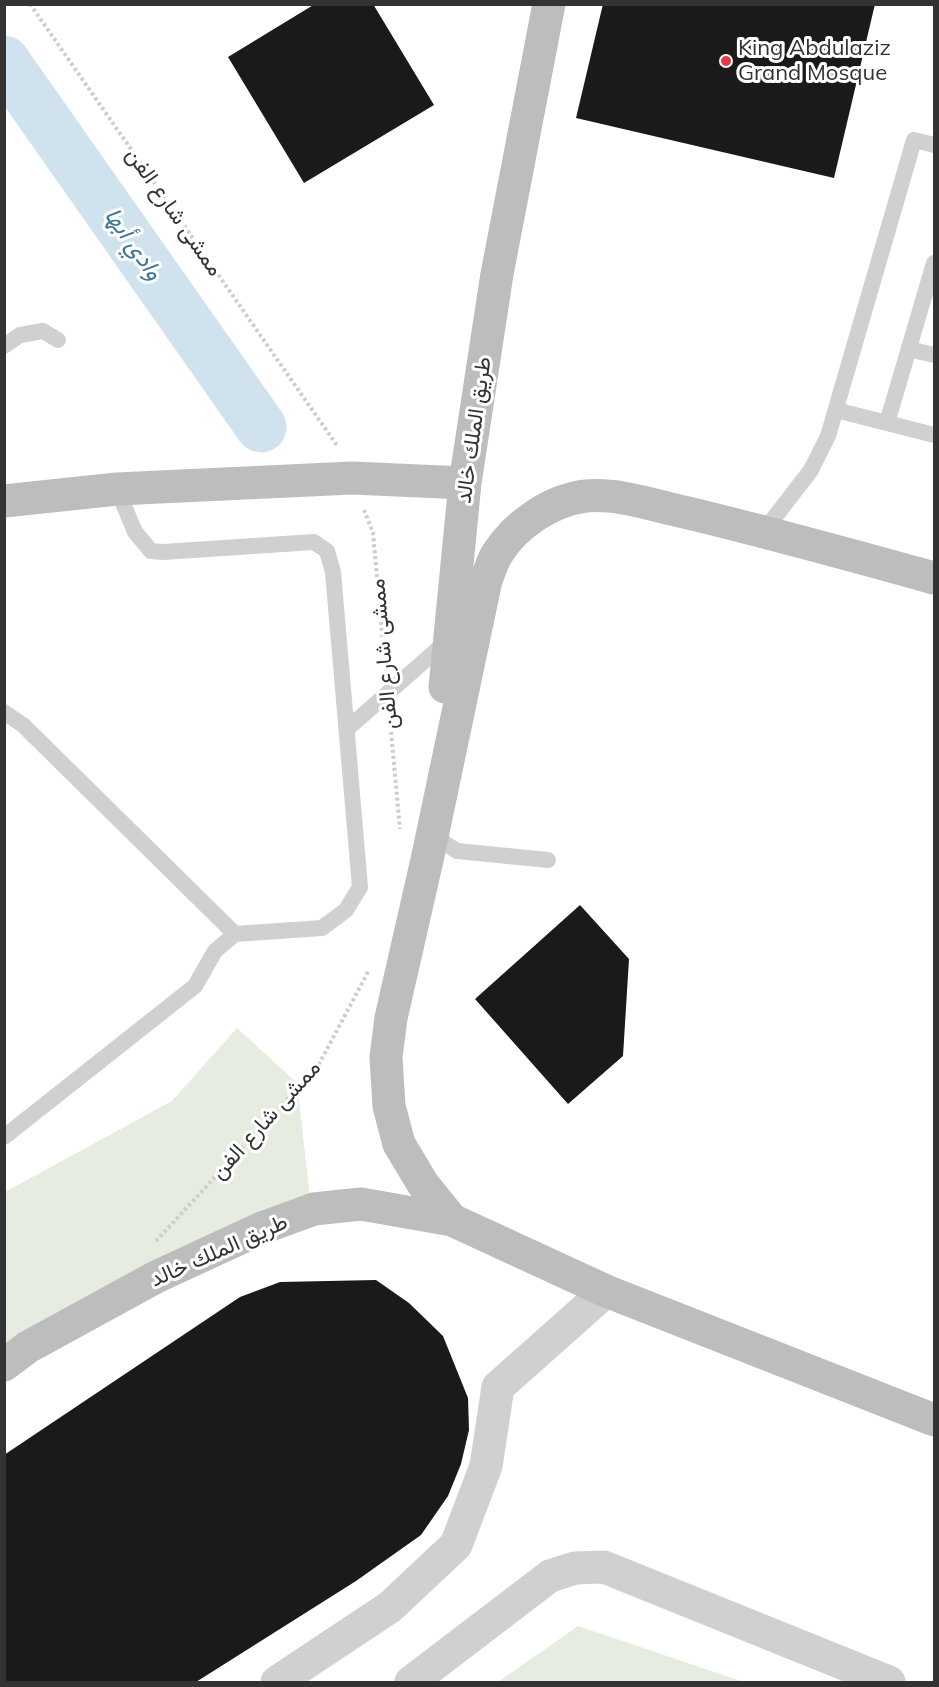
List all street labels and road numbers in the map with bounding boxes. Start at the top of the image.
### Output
street label: ممشى شارع الفن [120,143,228,281]
street label: طريق الملك خالد [451,355,497,505]
street label: ممشى شارع الفن [364,578,404,730]
street label: ممشى شارع الفن [206,1055,326,1185]
street label: طريق الملك خالد [146,1209,292,1293]

